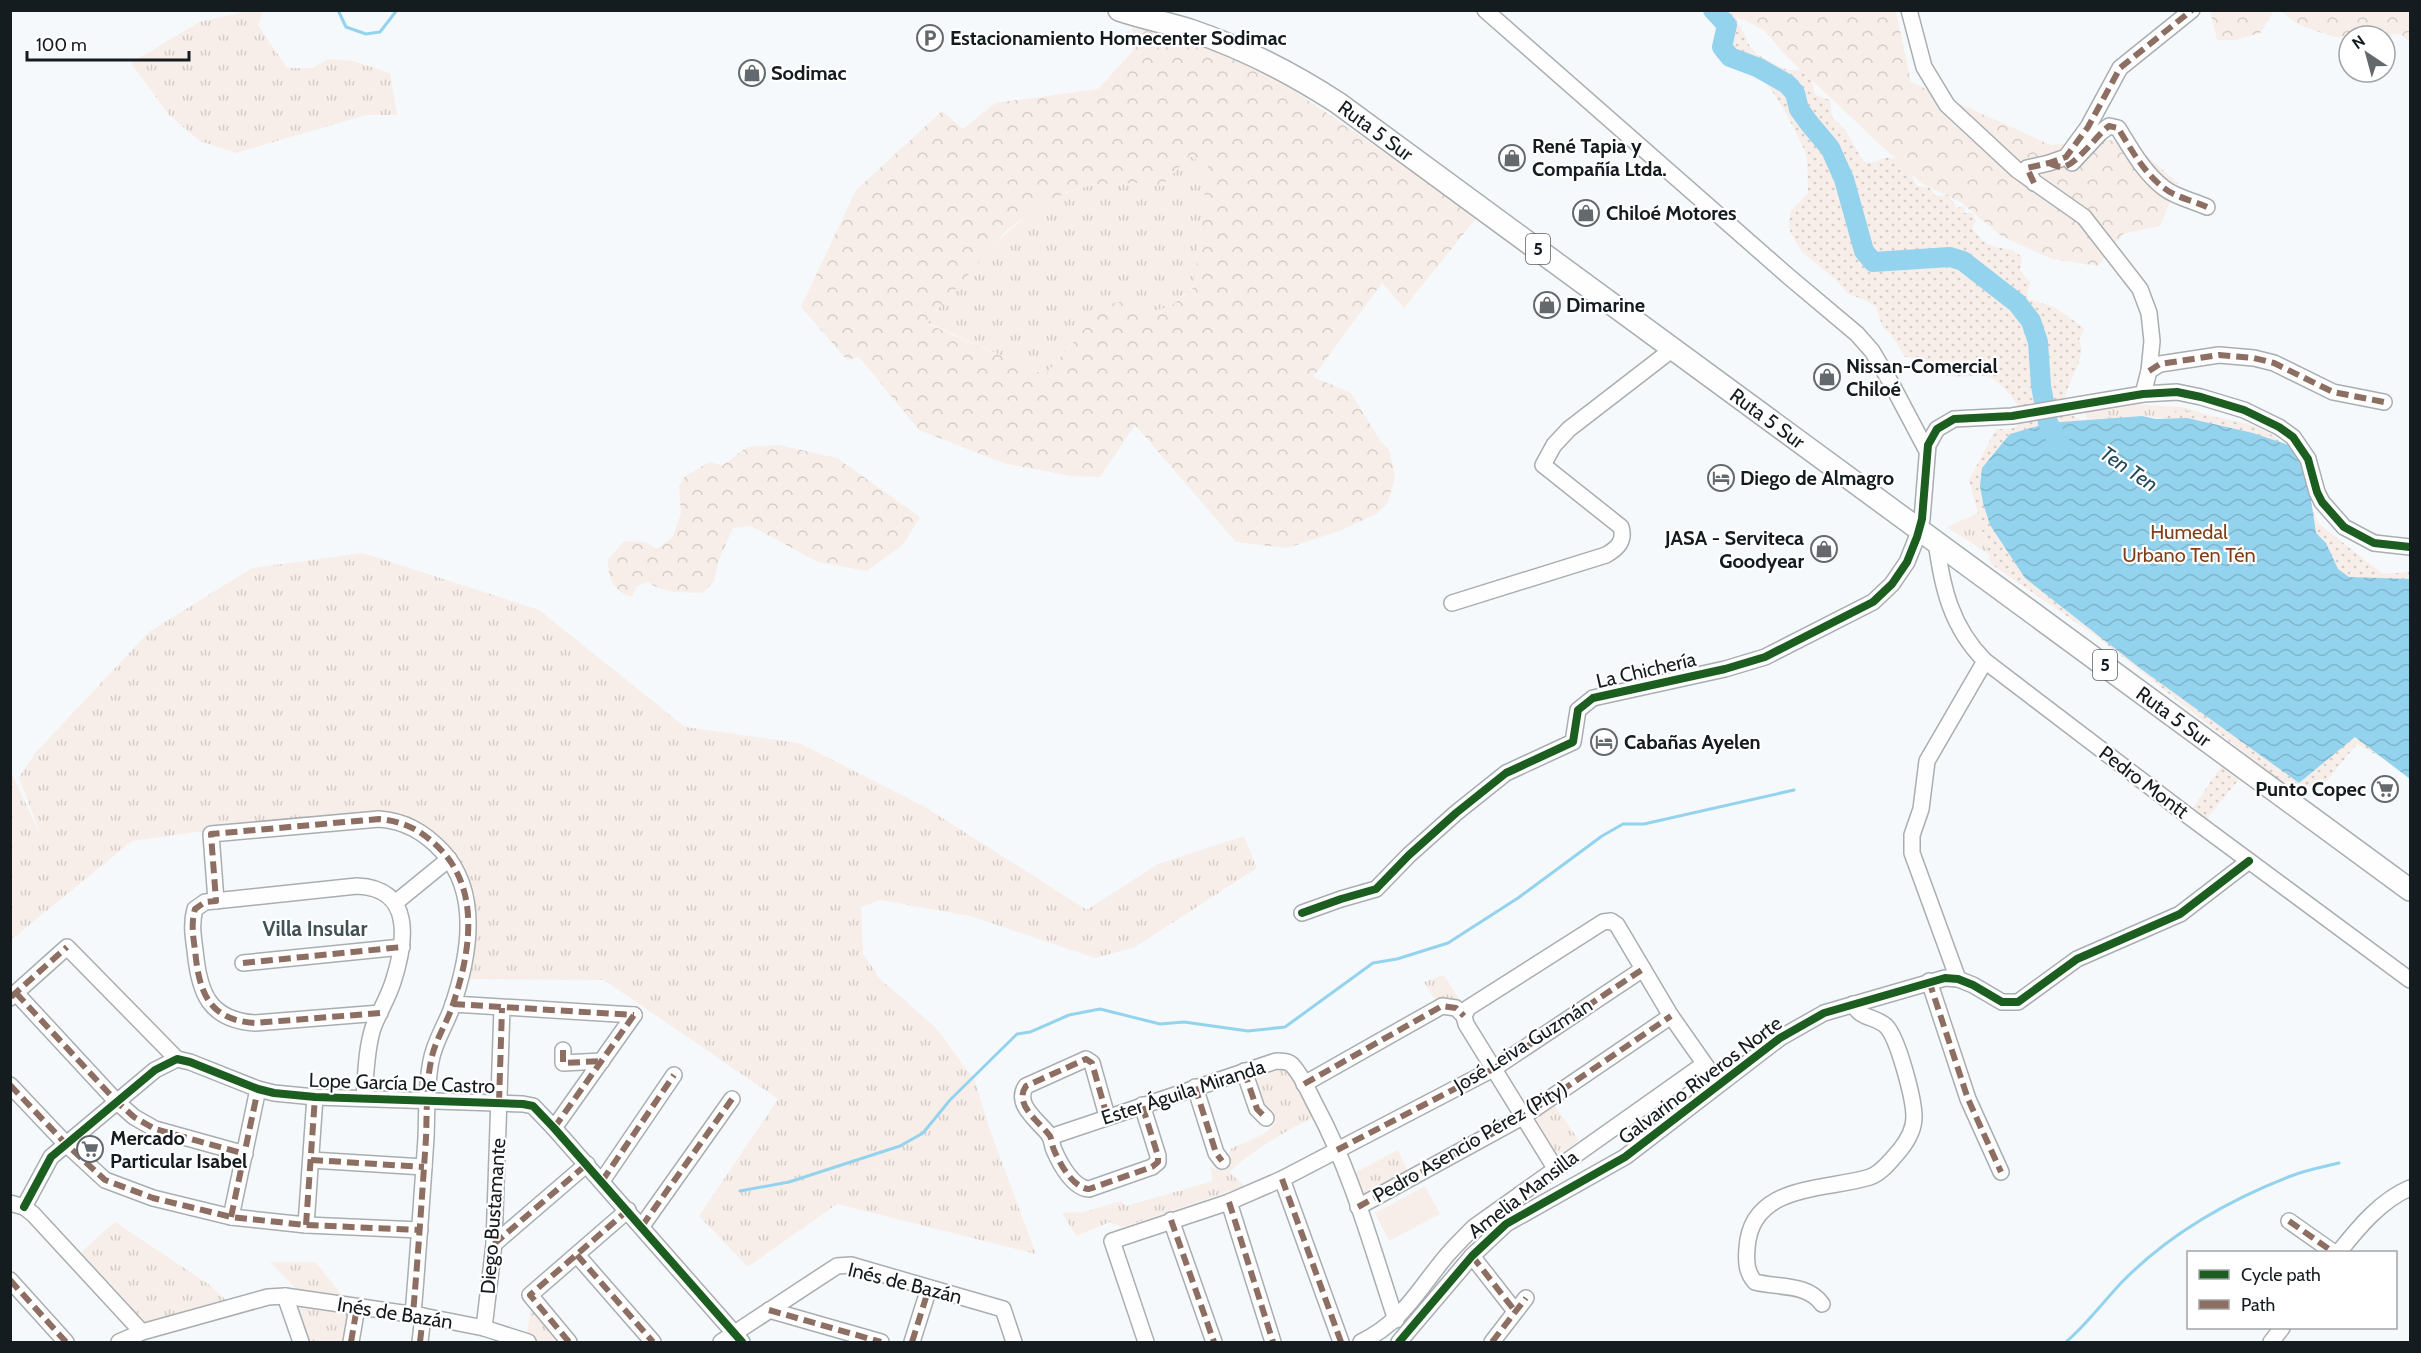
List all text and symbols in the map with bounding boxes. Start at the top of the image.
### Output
parking icon: Estacionamiento Homecenter Sodimac [915,23,945,53]
scale bar [27,24,189,62]
north arrow [2337,24,2397,84]
place label: Estacionamiento Homecenter Sodimac [950,26,1287,50]
text: N [2348,31,2369,53]
text: 100 m [36,34,87,56]
shop icon: Sodimac [737,58,767,88]
place label: Sodimac [771,61,847,85]
street label: Ruta 5 Sur [1334,95,1418,166]
place label: René Tapia y Compañía Ltda. [1532,134,1667,181]
shop icon: René Tapia y Compañía Ltda. [1497,143,1527,173]
shop icon: Chiloé Motores [1571,198,1601,228]
place label: Chiloé Motores [1606,201,1737,225]
road number: 5 [1526,234,1550,264]
shop icon: Dimarine [1532,290,1562,320]
place label: Dimarine [1566,293,1645,317]
place label: Nissan-Comercial Chiloé [1846,354,1998,401]
shop icon: Nissan-Comercial Chiloé [1812,362,1842,392]
street label: Ruta 5 Sur [1725,383,1810,454]
water label: Ten Ten [2096,440,2163,497]
hotel icon: Diego de Almagro [1706,463,1736,493]
place label: Diego de Almagro [1740,466,1894,490]
park label: Humedal Urbano Ten Tén [2122,520,2256,567]
place label: JASA - Serviteca Goodyear [1664,526,1804,573]
shop icon: JASA - Serviteca Goodyear [1809,534,1839,564]
street label: La Chichería [1594,647,1699,693]
road number: 5 [2093,650,2117,680]
street label: Ruta 5 Sur [2132,681,2216,752]
hotel icon: Cabañas Ayelen [1589,727,1619,757]
place label: Cabañas Ayelen [1624,730,1761,754]
street label: Pedro Montt [2095,741,2194,824]
supermarket icon: Punto Copec [2370,774,2400,804]
place label: Punto Copec [2255,777,2366,801]
district label: Villa Insular [263,916,368,941]
street label: José Leiva Guzmán [1449,993,1597,1098]
street label: Galvarino Riveros Norte [1614,1011,1786,1149]
street label: Ester Águila Miranda [1098,1054,1268,1130]
street label: Lope García De Castro [308,1068,496,1098]
street label: Pedro Asencio Pérez (Pity) [1368,1076,1572,1208]
place label: Mercado Particular Isabel [110,1126,247,1173]
supermarket icon: Mercado Particular Isabel [75,1134,105,1164]
street label: Diego Bustamante [476,1137,510,1295]
street label: Amelia Mansilla [1463,1145,1583,1243]
legend [2187,1251,2397,1329]
street label: Inés de Bazán [845,1257,965,1309]
text: Cycle path [2241,1264,2321,1286]
street label: Inés de Bazán [335,1292,455,1334]
text: Path [2241,1294,2275,1316]

